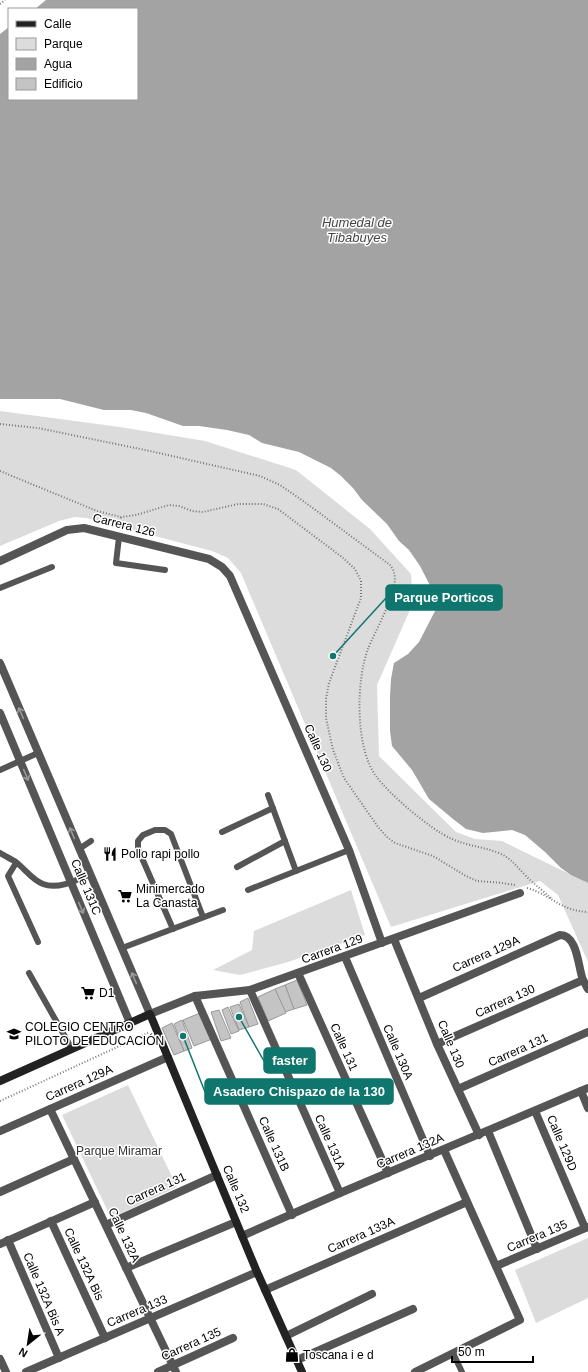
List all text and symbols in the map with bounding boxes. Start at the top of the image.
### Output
legend [8,8,138,100]
text: Calle [44,17,72,31]
text: Parque [44,37,83,51]
text: Agua [44,57,72,71]
text: Edificio [44,77,83,91]
water label: Humedal de Tibabuyes [322,215,392,245]
street label: Carrera 126 [91,510,157,540]
callout: Parque Porticos [386,585,502,610]
text: Parque Porticos [394,590,494,605]
one-way arrow [17,707,25,719]
street label: Calle 130 [301,722,335,774]
one-way arrow [23,768,30,780]
one-way arrow [68,827,76,839]
restaurant icon: Pollo rapi pollo [102,846,118,862]
place label: Pollo rapi pollo [121,847,200,861]
street label: Calle 131C [68,857,104,917]
place label: Minimercado La Canasta [136,882,205,910]
supermarket icon: Minimercado La Canasta [117,888,133,904]
one-way arrow [78,901,86,913]
street label: Carrera 129 [300,931,365,967]
street label: Carrera 129A [450,933,522,975]
one-way arrow [130,972,138,984]
street label: Carrera 130 [473,981,537,1020]
supermarket icon: D1 [80,985,96,1001]
place label: D1 [99,986,115,1000]
street label: Calle 130 [435,1018,467,1070]
place label: COLEGIO CENTRO PILOTO DE EDUCACIÓN [25,1020,164,1048]
street label: Calle 131 [327,1021,361,1073]
street label: Calle 130A [380,1022,416,1082]
school or university icon: COLEGIO CENTRO PILOTO DE EDUCACIÓN [6,1026,22,1042]
street label: Carrera 131 [486,1030,550,1069]
callout: faster [264,1048,315,1073]
text: faster [272,1053,308,1068]
street label: Carrera 129A [43,1062,115,1104]
callout: Asadero Chispazo de la 130 [205,1079,393,1104]
text: Asadero Chispazo de la 130 [213,1084,385,1099]
street label: Calle 131A [312,1112,348,1172]
street label: Calle 129D [544,1113,580,1173]
street label: Calle 131B [256,1114,292,1174]
street label: Carrera 132A [374,1130,446,1172]
park label: Parque Miramar [76,1144,162,1158]
street label: Calle 132 [220,1163,252,1215]
street label: Carrera 131 [124,1169,188,1208]
street label: Calle 132A [105,1205,143,1265]
street label: Carrera 133A [325,1214,397,1256]
street label: Carrera 135 [505,1217,570,1255]
street label: Calle 132A Bis [61,1226,107,1302]
street label: Calle 132A Bis A [20,1250,68,1338]
street label: Carrera 133 [105,1292,170,1330]
north arrow [8,1324,48,1364]
street label: Carrera 135 [159,1324,223,1363]
scale bar [452,1338,533,1364]
text: N [17,1345,29,1360]
text: 50 m [458,1345,485,1359]
shop icon: Toscana i e d [284,1347,300,1363]
place label: Toscana i e d [303,1348,374,1362]

